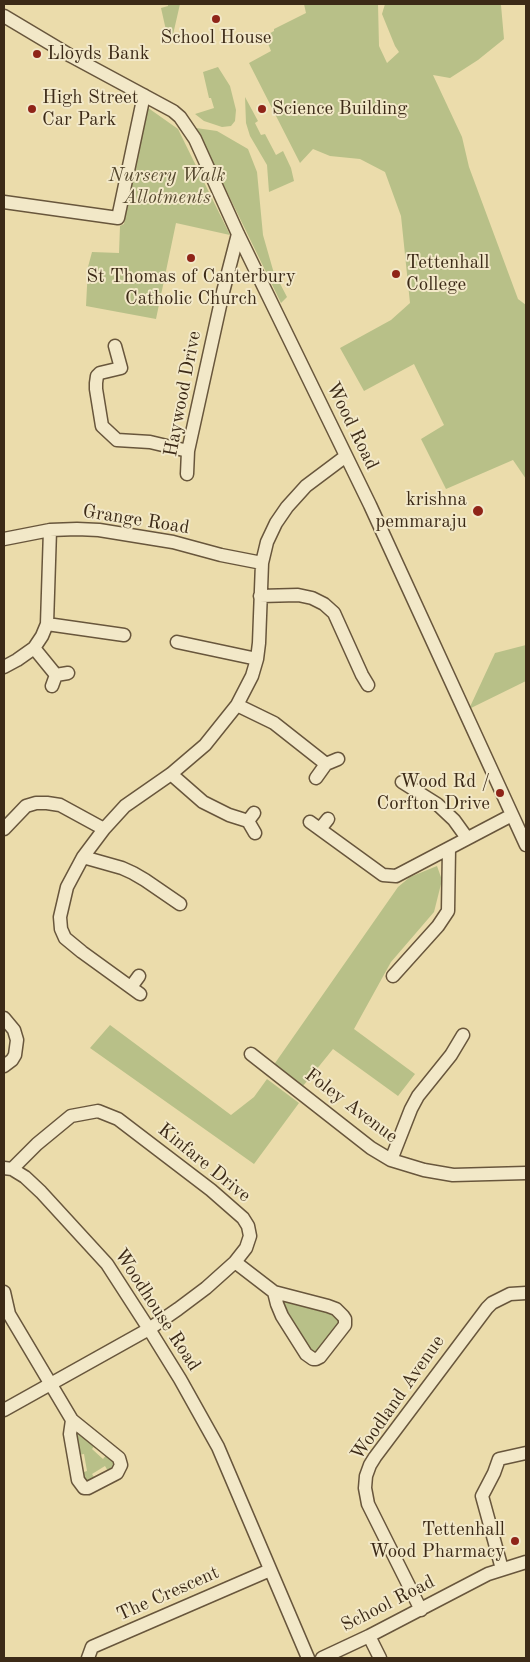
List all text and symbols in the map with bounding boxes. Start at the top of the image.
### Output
marker: School House [210,13,222,25]
place label: School House [160,27,272,49]
place label: Lloyds Bank [47,43,150,65]
marker: Lloyds Bank [31,48,43,60]
place label: High Street Car Park [42,87,138,131]
place label: Science Building [272,98,408,120]
marker: High Street Car Park [26,103,38,115]
marker: Science Building [256,103,268,115]
park label: Nursery Walk Allotments [108,165,226,209]
marker: St Thomas of Canterbury Catholic Church [185,252,197,264]
place label: Tettenhall College [406,252,489,296]
place label: St Thomas of Canterbury Catholic Church [86,266,296,310]
marker: Tettenhall College [390,268,402,280]
street label: Haywood Drive [160,329,206,459]
street label: Wood Road [321,378,383,474]
place label: krishna pemmaraju [375,489,467,533]
street label: Grange Road [81,500,191,540]
marker: krishna pemmaraju [471,504,485,518]
place label: Wood Rd / Corfton Drive [376,771,490,815]
marker: Wood Rd / Corfton Drive [494,787,506,799]
street label: Foley Avenue [300,1064,402,1148]
street label: Kinfare Drive [153,1119,255,1207]
street label: Woodhouse Road [109,1244,205,1376]
street label: Woodland Avenue [346,1331,450,1465]
place label: Tettenhall Wood Pharmacy [369,1519,505,1563]
marker: Tettenhall Wood Pharmacy [509,1535,521,1547]
street label: The Crescent [113,1561,223,1627]
street label: School Road [337,1571,439,1637]

